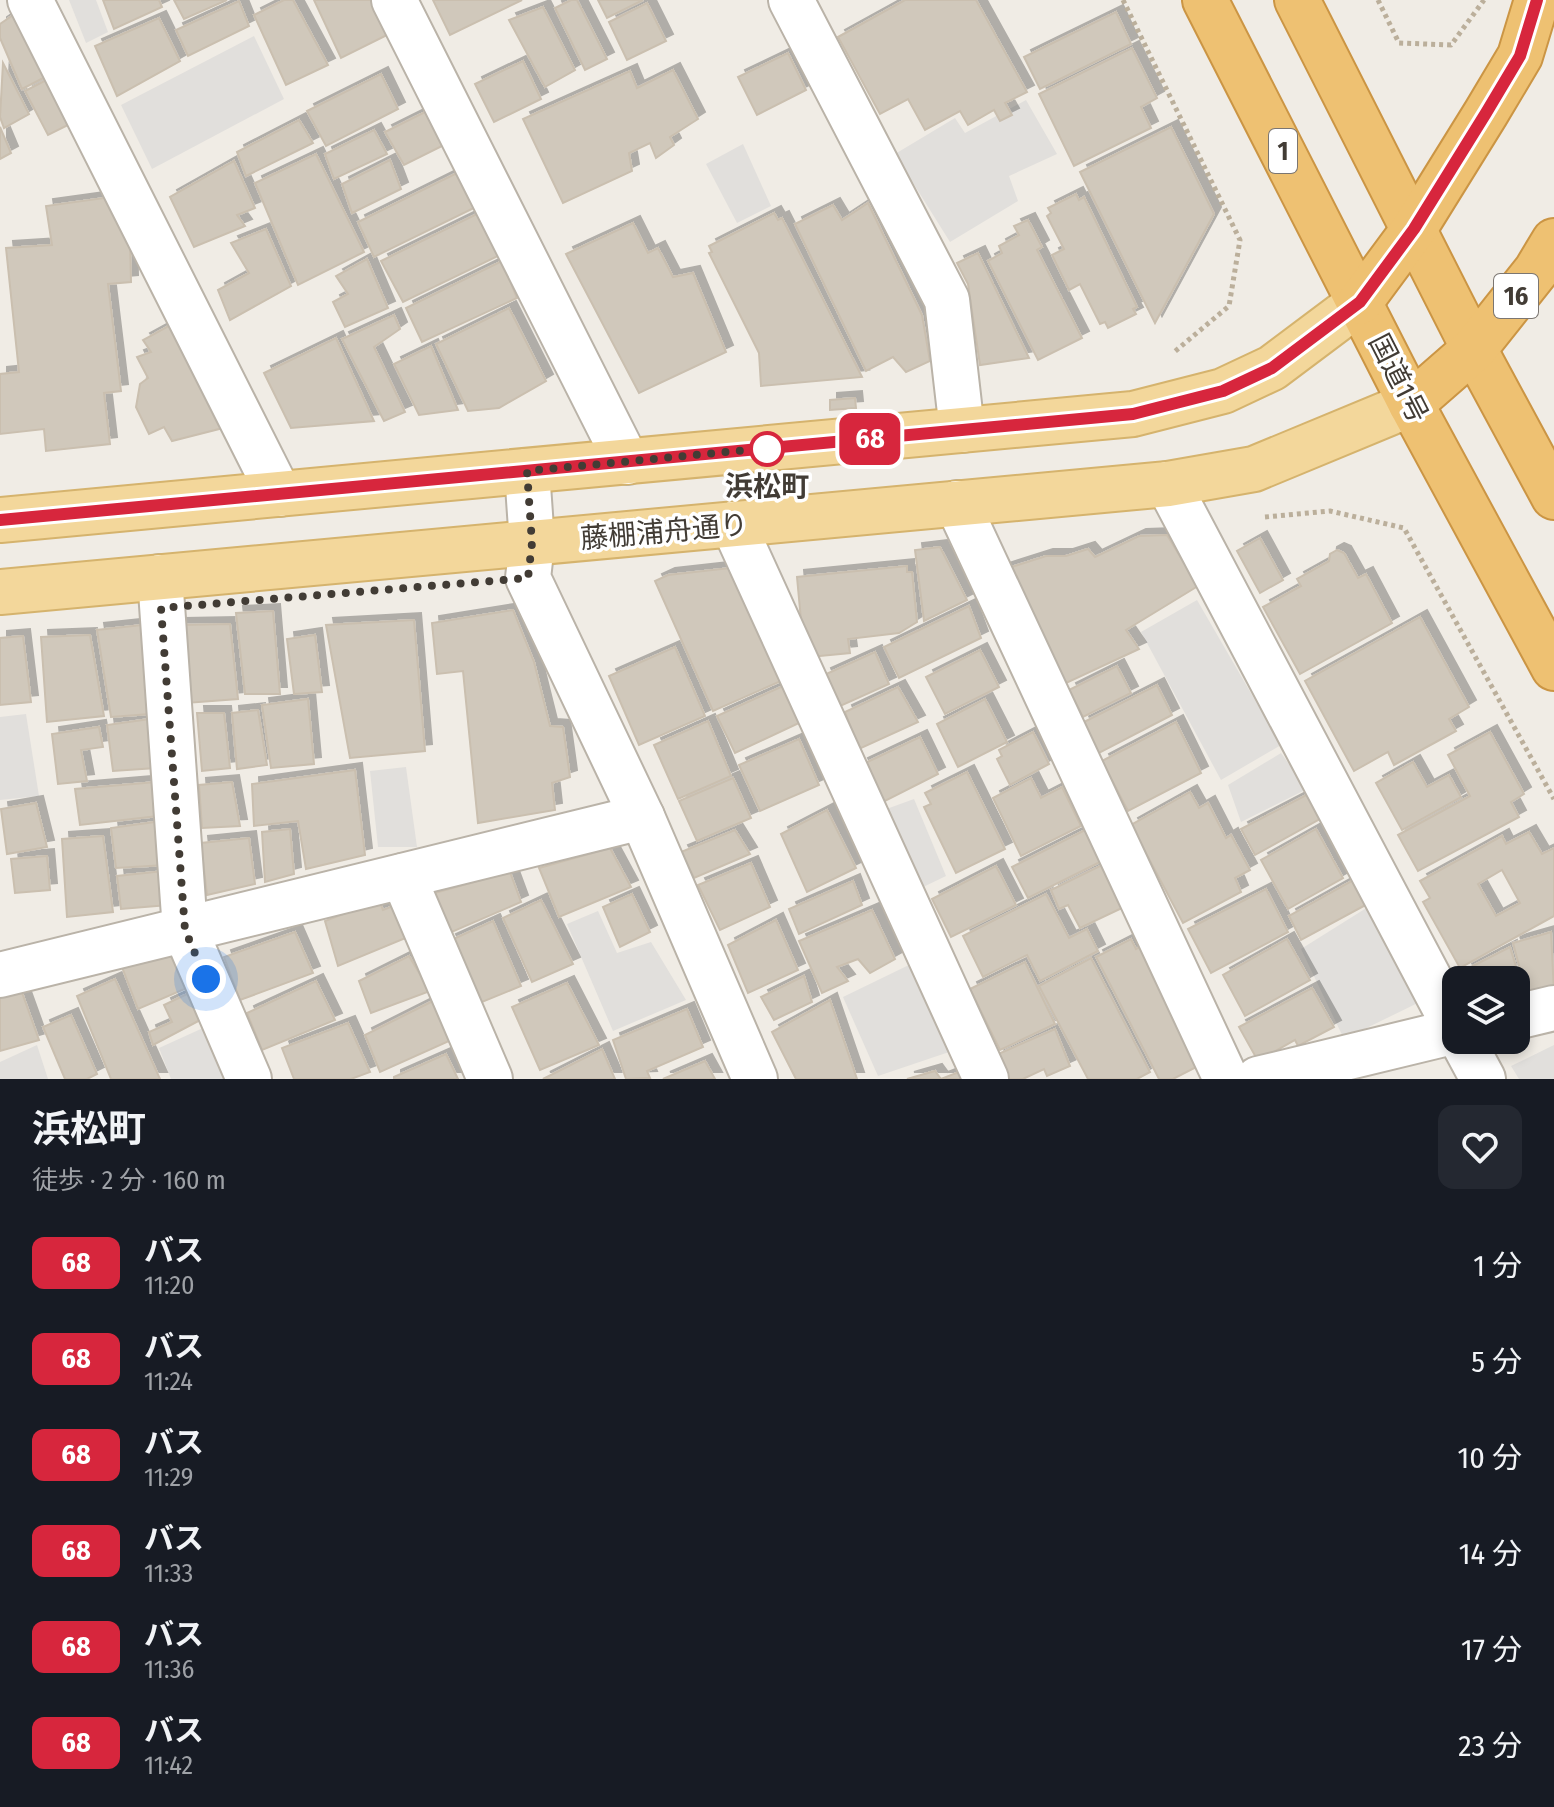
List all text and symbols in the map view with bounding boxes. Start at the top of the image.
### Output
road number: 1 [1269,129,1297,173]
road number: 16 [1494,274,1538,318]
street label: 国道1号 [1362,328,1435,428]
line badge: 68 [834,413,906,465]
text: 68 [855,422,885,455]
marker: 浜松町 [750,432,784,466]
place label: 浜松町 [725,470,809,503]
street label: 藤棚浦舟通り [579,508,749,555]
your location [186,959,226,999]
map controls [1442,966,1530,1054]
button: layers [1442,966,1530,1054]
button: heart [1438,1105,1522,1189]
text: 浜松町 [32,1106,146,1152]
text: 徒歩 · 2 分 · 160 m [32,1165,226,1196]
text: バス [144,1233,204,1269]
text: 68 [61,1246,91,1279]
text: 1 分 [1473,1248,1522,1284]
text: 11:20 [144,1270,194,1301]
text: バス [144,1329,204,1365]
text: 68 [61,1342,91,1375]
text: 5 分 [1471,1344,1522,1380]
text: 11:24 [144,1366,193,1397]
text: バス [144,1425,204,1461]
text: 68 [61,1438,91,1471]
text: 10 分 [1458,1440,1522,1476]
text: 11:29 [144,1462,193,1493]
text: バス [144,1521,204,1557]
text: 68 [61,1534,91,1567]
text: 14 分 [1459,1536,1522,1572]
text: 11:33 [144,1558,193,1589]
text: バス [144,1617,204,1653]
text: 68 [61,1630,91,1663]
text: 17 分 [1461,1632,1522,1668]
text: 11:36 [144,1654,194,1685]
text: バス [144,1713,204,1749]
text: 68 [61,1726,91,1759]
text: 23 分 [1458,1728,1522,1764]
text: 11:42 [144,1750,193,1781]

